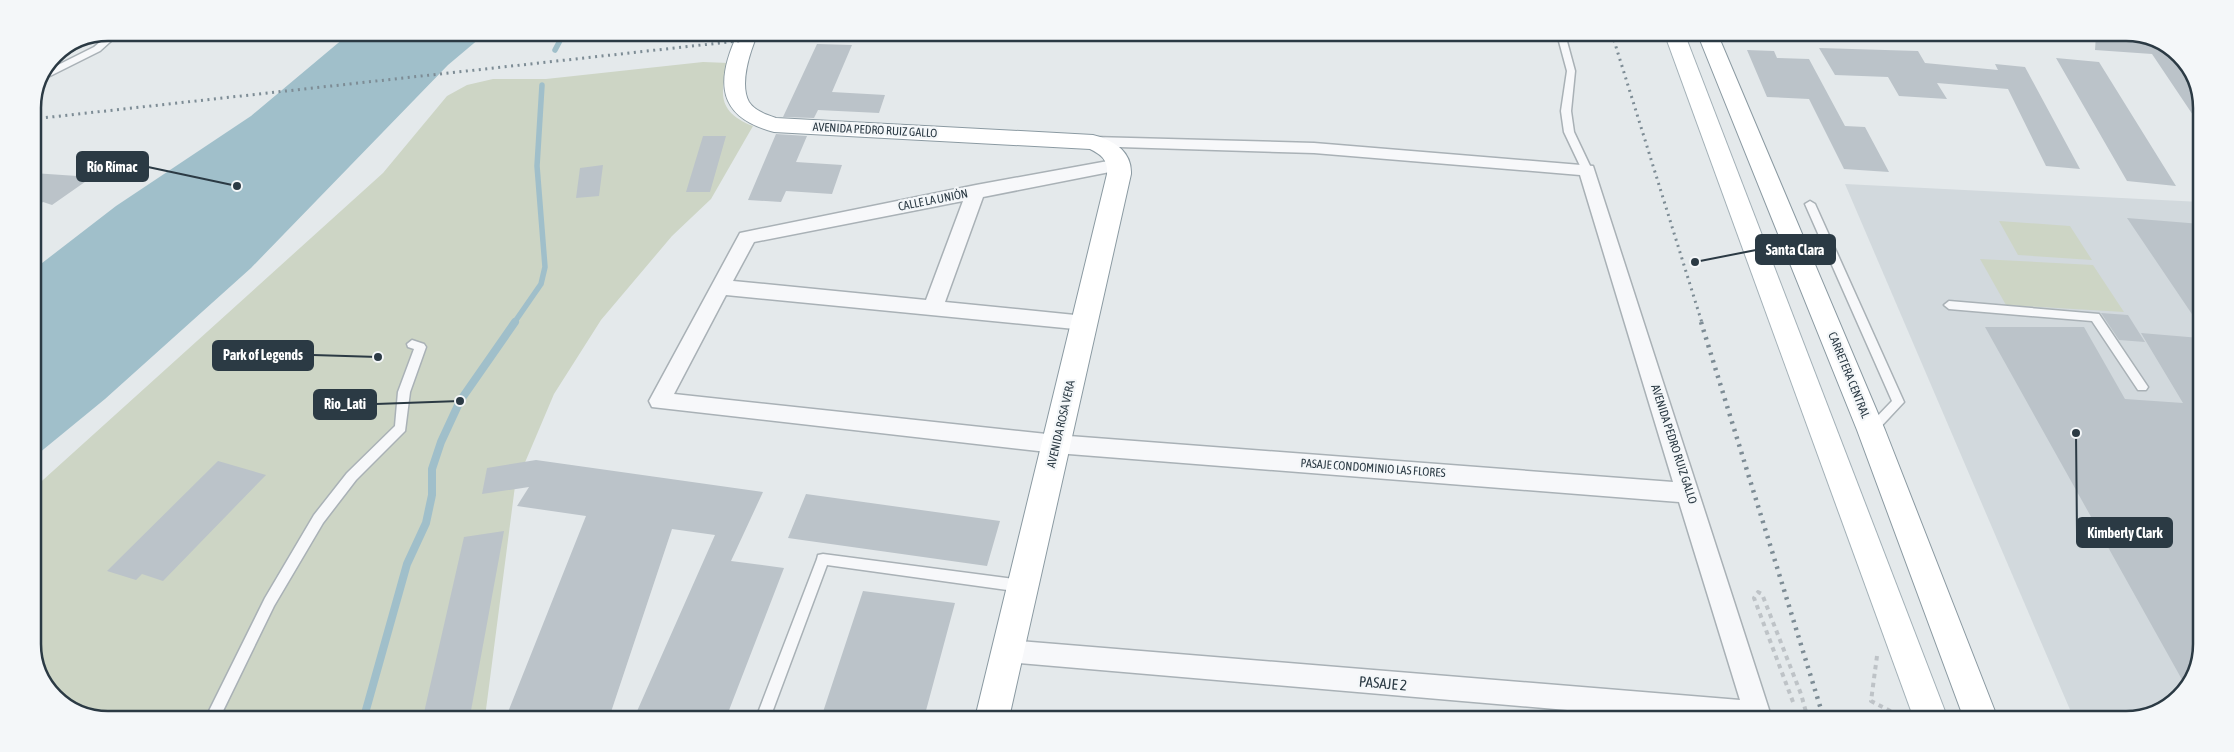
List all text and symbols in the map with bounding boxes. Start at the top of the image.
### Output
street label: AVENIDA PEDRO RUIZ GALLO [812,120,938,140]
callout: Río Rímac [77,152,148,181]
text: Río Rímac [87,159,138,175]
street label: CALLE LA UNIÓN [897,186,969,214]
callout: Santa Clara [1756,235,1835,264]
text: Santa Clara [1766,242,1825,258]
street label: CARRETERA CENTRAL [1825,330,1873,420]
callout: Park of Legends [213,341,313,370]
text: Park of Legends [223,347,303,363]
street label: AVENIDA ROSA VERA [1044,379,1078,469]
street label: AVENIDA PEDRO RUIZ GALLO [1648,383,1700,505]
callout: Rio_Lati [314,390,376,419]
text: Rio_Lati [324,396,366,412]
street label: PASAJE CONDOMINIO LAS FLORES [1300,456,1446,480]
callout: Kimberly Clark [2077,518,2172,547]
text: Kimberly Clark [2087,525,2164,541]
street label: PASAJE 2 [1358,672,1408,694]

